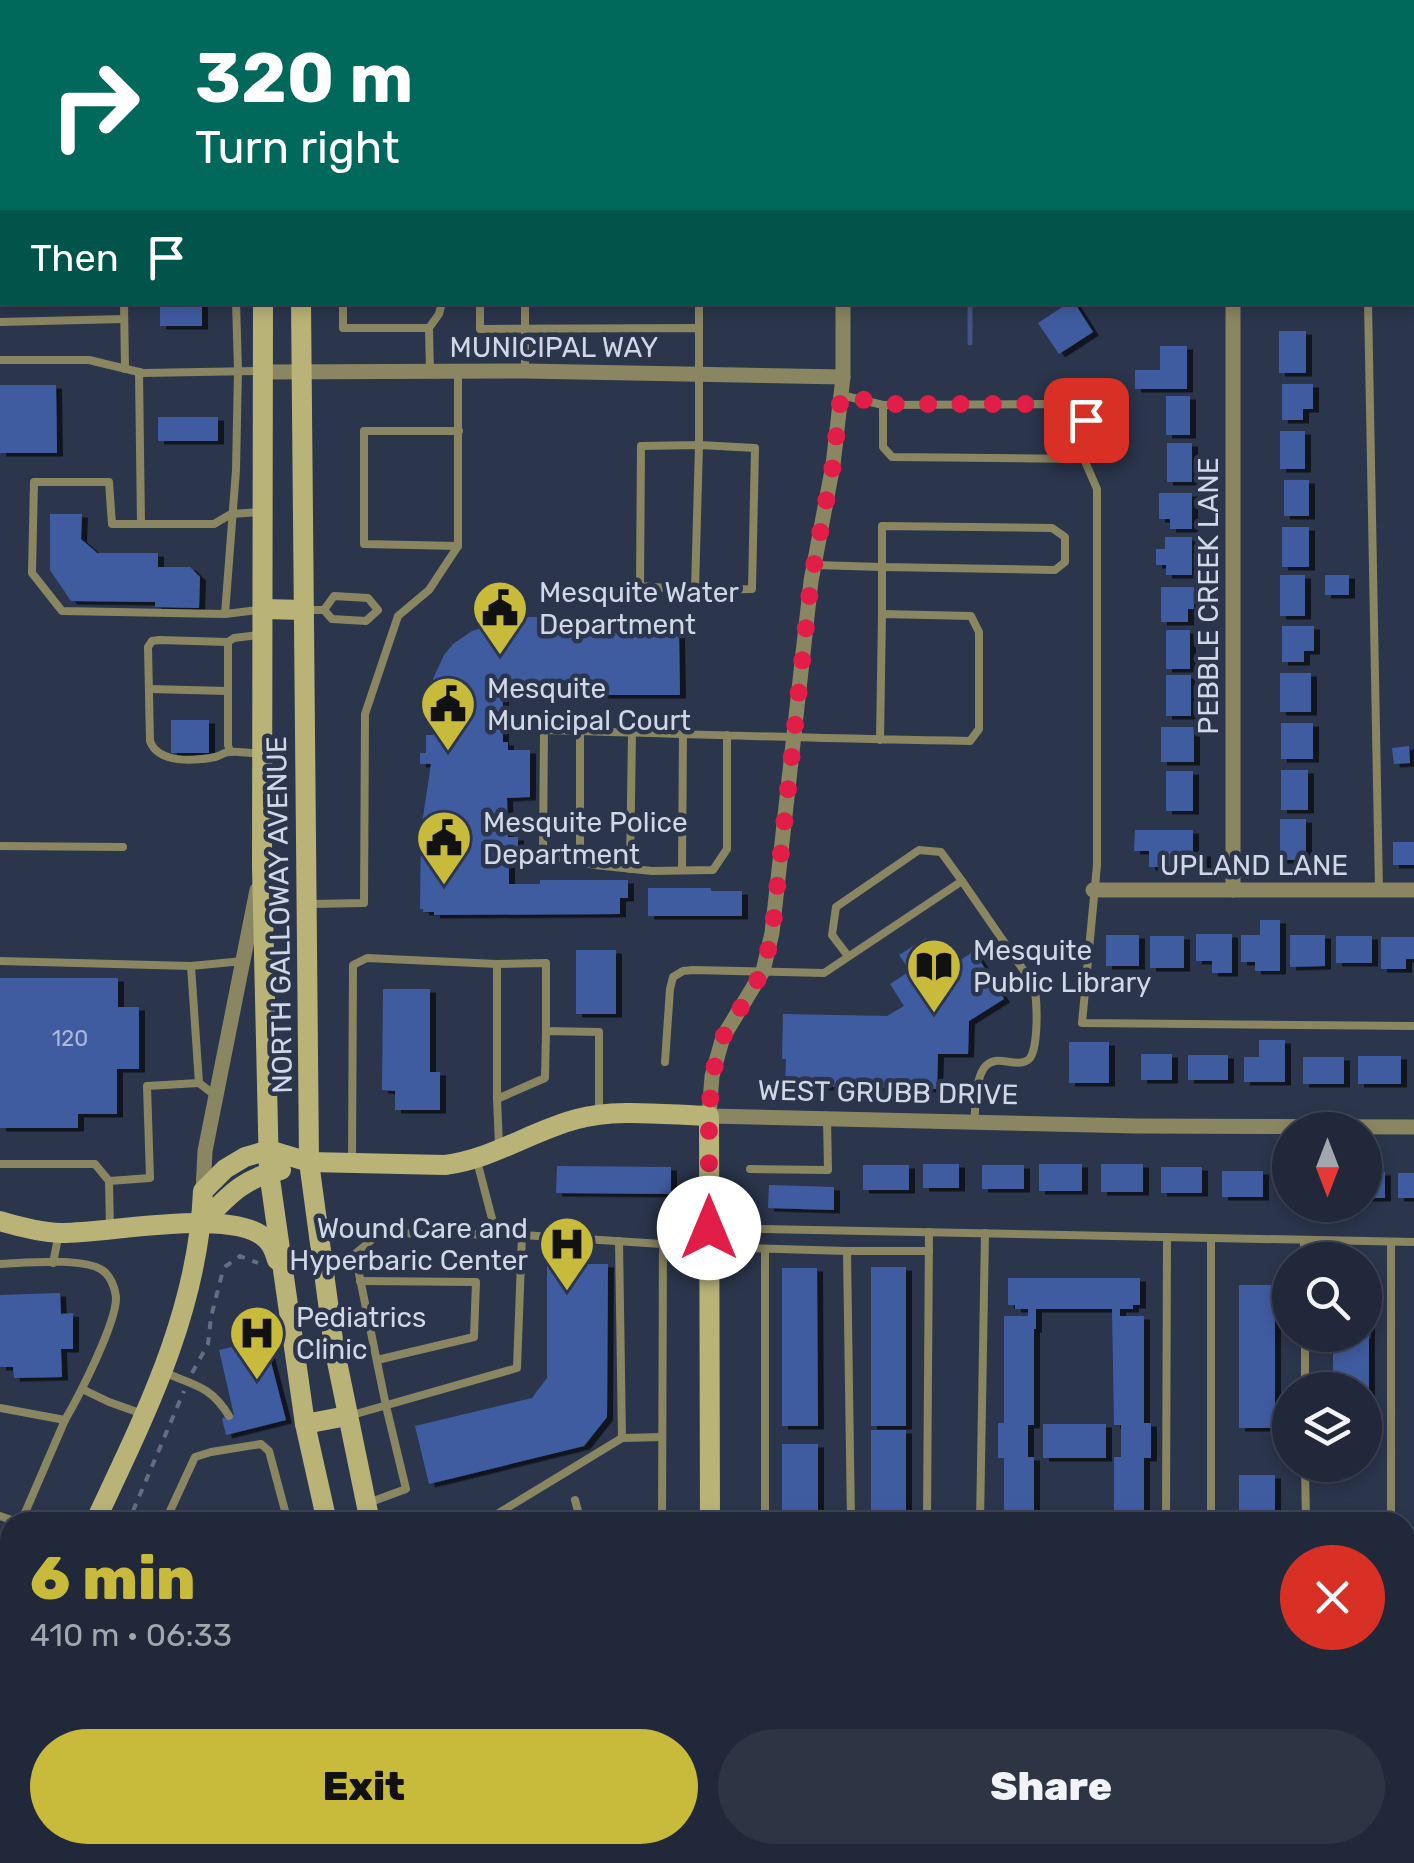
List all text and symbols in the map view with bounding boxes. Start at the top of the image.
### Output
text: 320 m [195,37,413,120]
icon: right [30,40,160,170]
text: Turn right [195,121,399,174]
icon: arrive [139,230,194,285]
text: Then [30,235,119,281]
street label: MUNICIPAL WAY [450,331,658,364]
pin [1044,378,1129,463]
icon: arrive [1059,393,1114,448]
street label: PEBBLE CREEK LANE [1192,457,1225,735]
place label: Mesquite Water Department [539,576,739,641]
public building icon: Mesquite Water Department [470,578,530,657]
place label: Mesquite Municipal Court [487,672,691,737]
public building icon: Mesquite Municipal Court [418,674,478,753]
street label: NORTH GALLOWAY AVENUE [260,736,299,1094]
place label: Mesquite Police Department [483,806,688,871]
public building icon: Mesquite Police Department [414,808,474,887]
street label: UPLAND LANE [1160,849,1348,882]
place label: Mesquite Public Library [973,934,1152,999]
library icon: Mesquite Public Library [904,936,964,1015]
house number: 120 [52,1025,88,1052]
street label: WEST GRUBB DRIVE [757,1074,1019,1111]
north arrow [1272,1112,1382,1222]
map controls [1272,1112,1382,1482]
position arrow [657,1176,761,1280]
place label: Wound Care and Hyperbaric Center [289,1212,528,1277]
hospital icon: Wound Care and Hyperbaric Center [537,1214,597,1293]
button: search [1272,1242,1382,1352]
place label: Pediatrics Clinic [296,1301,426,1366]
hospital icon: Pediatrics Clinic [227,1303,287,1382]
button: layers [1272,1372,1382,1482]
text: 6 min [30,1543,196,1614]
button: close [1280,1545,1385,1650]
text: 410 m · 06:33 [30,1616,232,1654]
button: Exit [30,1729,698,1844]
button: Share [718,1729,1385,1844]

